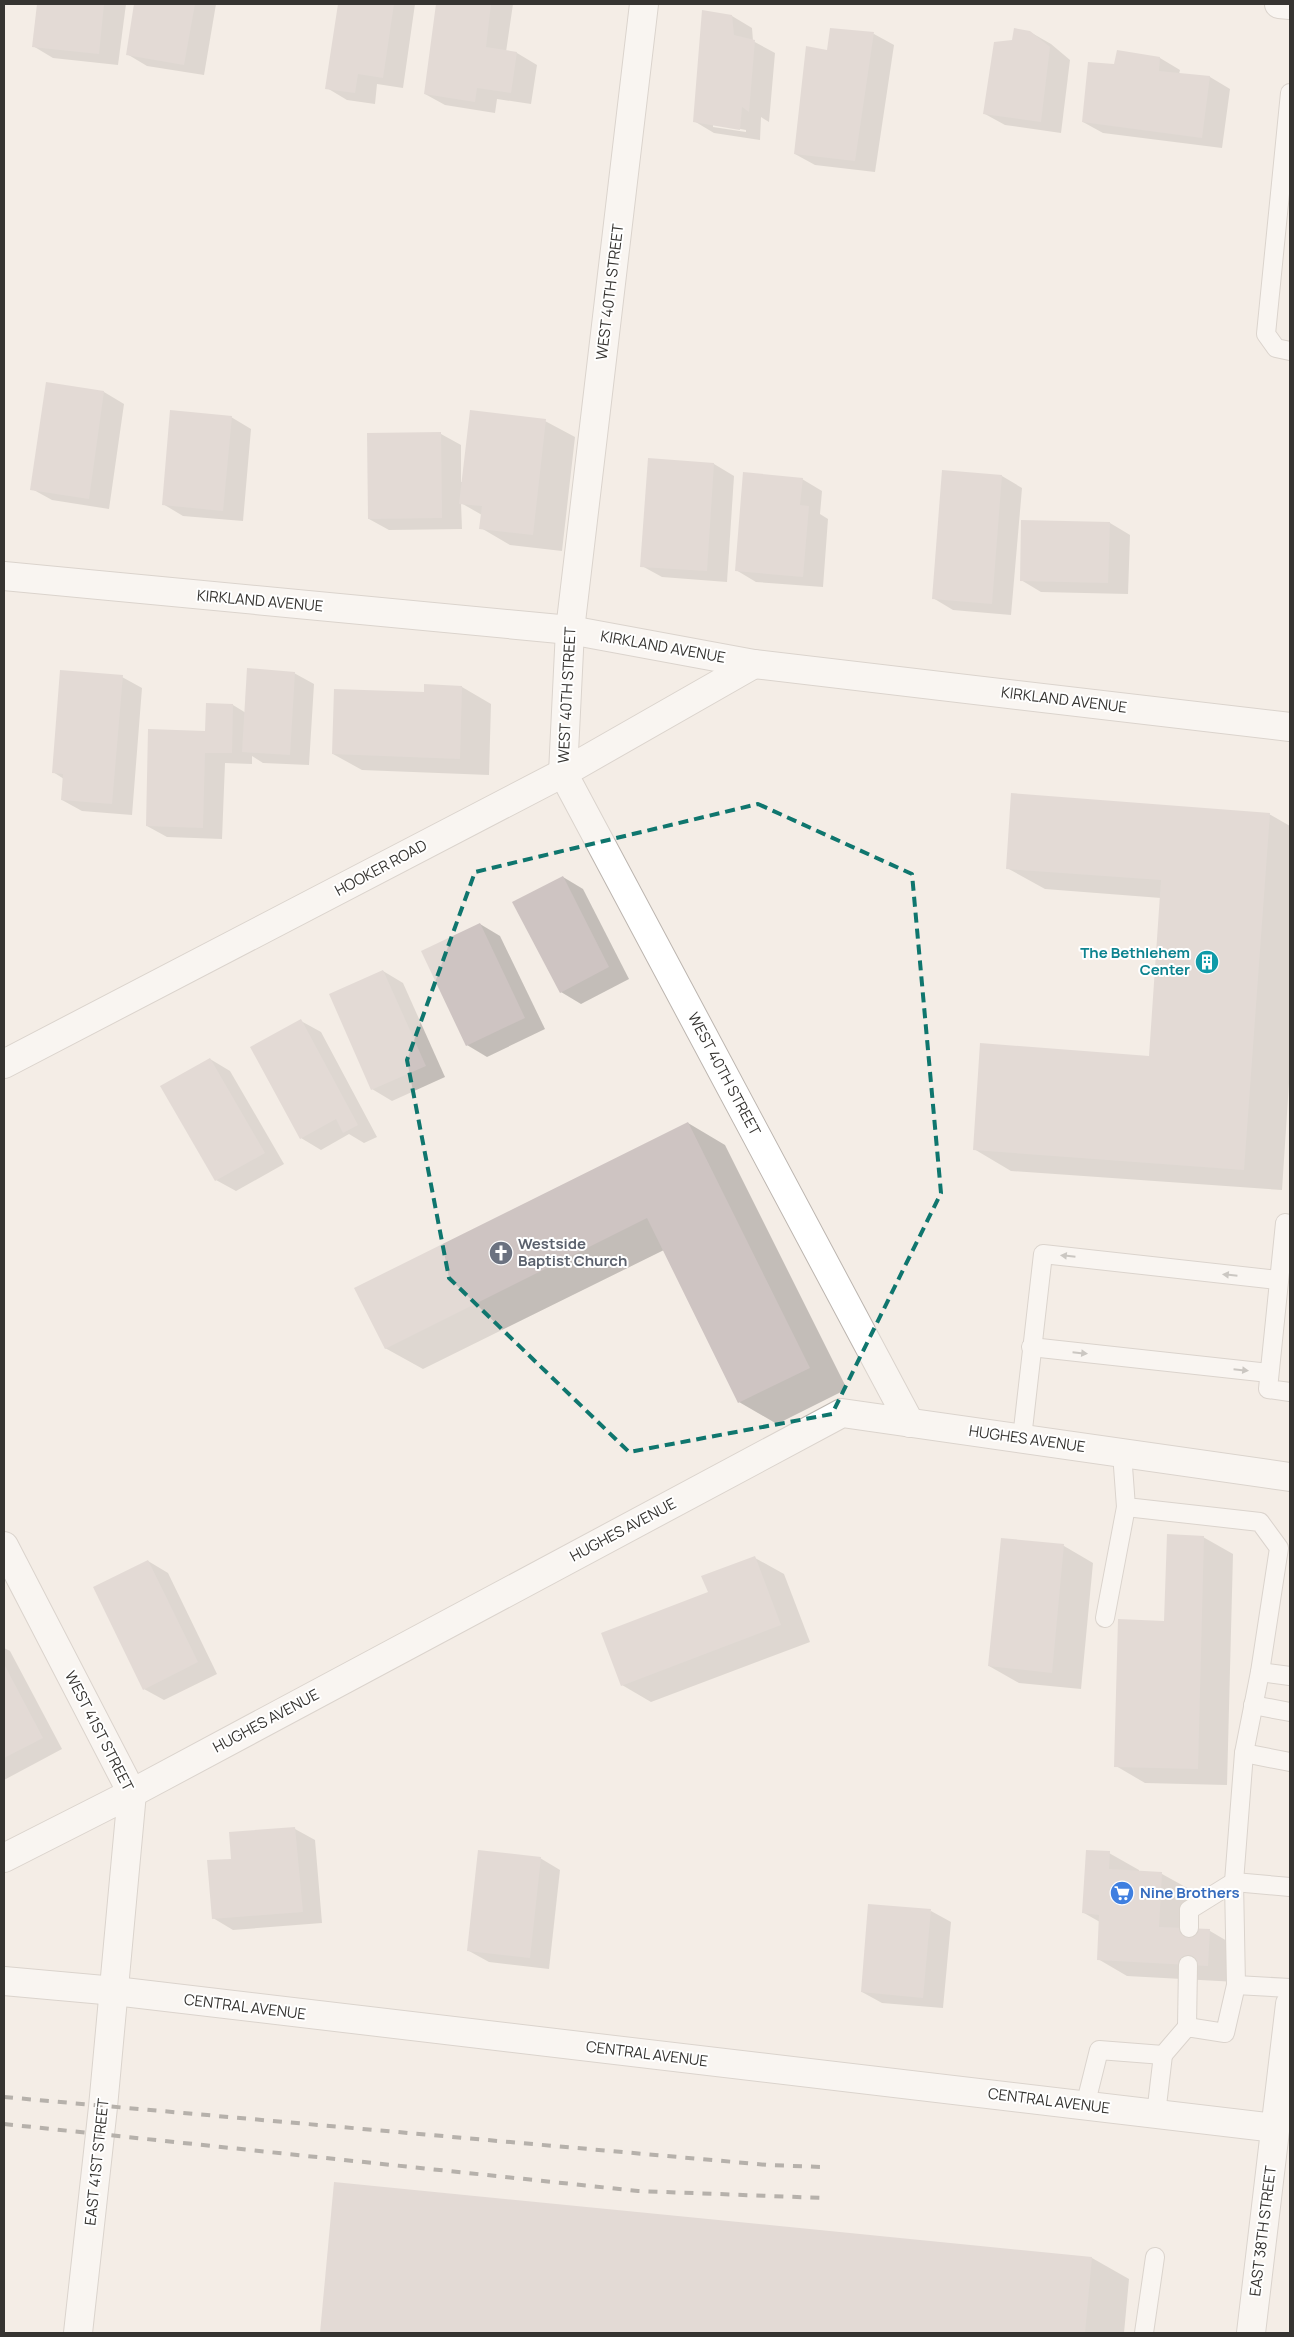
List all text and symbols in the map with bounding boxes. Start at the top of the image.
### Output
street label: WEST 40TH STREET [591,223,628,361]
street label: KIRKLAND AVENUE [196,585,324,616]
street label: KIRKLAND AVENUE [599,625,727,668]
street label: WEST 40TH STREET [552,626,581,764]
street label: KIRKLAND AVENUE [1000,681,1128,718]
street label: HOOKER ROAD [331,834,430,901]
place label: The Bethlehem Center [1080,942,1190,980]
building icon: The Bethlehem Center [1194,949,1220,975]
street label: WEST 40TH STREET [683,1008,766,1139]
place label: Westside Baptist Church [518,1233,627,1271]
church icon: Westside Baptist Church [488,1240,514,1266]
one-way arrow [1060,1252,1076,1260]
one-way arrow [1221,1271,1237,1279]
one-way arrow [1072,1349,1088,1357]
one-way arrow [1234,1367,1250,1375]
street label: HUGHES AVENUE [967,1420,1087,1457]
street label: HUGHES AVENUE [566,1493,680,1566]
street label: WEST 41ST STREET [60,1667,139,1794]
street label: HUGHES AVENUE [209,1684,323,1757]
supermarket icon: Nine Brothers [1109,1880,1135,1906]
place label: Nine Brothers [1140,1882,1240,1903]
street label: CENTRAL AVENUE [183,1989,307,2024]
street label: CENTRAL AVENUE [585,2036,709,2071]
street label: CENTRAL AVENUE [987,2083,1111,2118]
street label: EAST 41ST STREET [79,2097,114,2227]
street label: EAST 38TH STREET [1244,2164,1281,2297]

